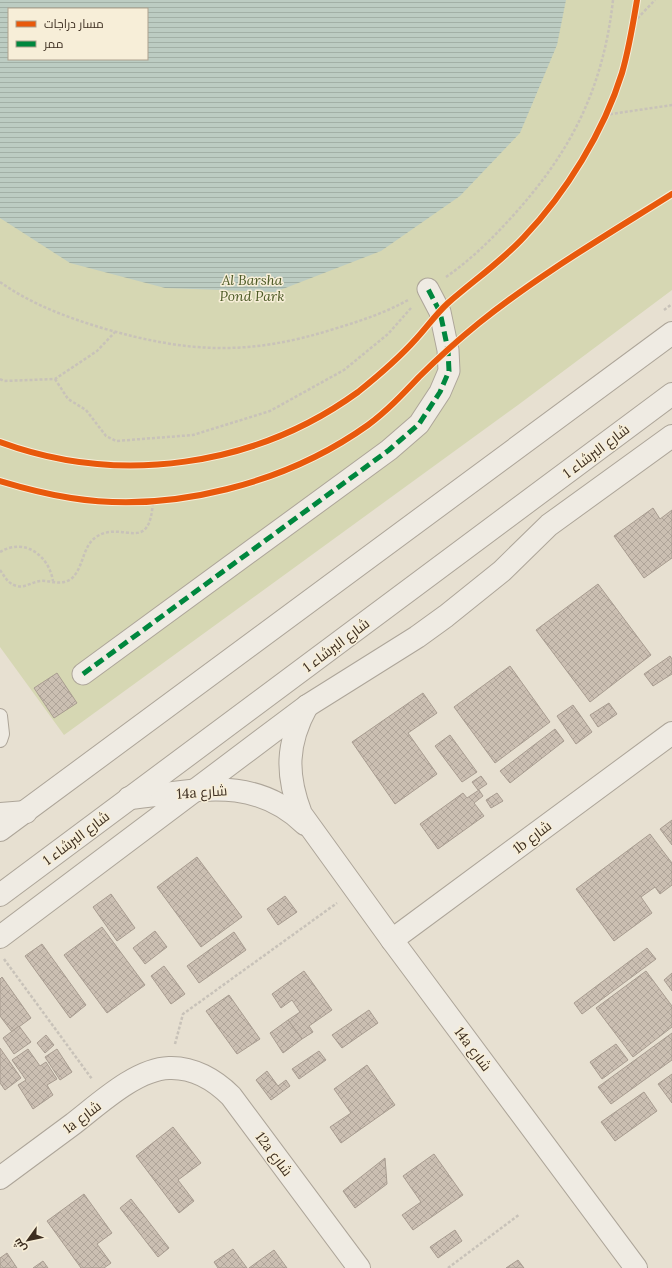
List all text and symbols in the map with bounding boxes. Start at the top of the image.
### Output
legend [8,8,148,60]
text: مسار دراجات [44,16,104,31]
text: ممر [43,36,63,51]
park label: Al Barsha Pond Park [220,271,284,305]
street label: شارع البرشاء 1 [559,420,633,482]
street label: شارع البرشاء 1 [299,614,373,676]
street label: 14a شارع [176,781,228,803]
street label: شارع البرشاء 1 [39,807,113,869]
street label: 1b شارع [509,817,555,857]
street label: 14a شارع [451,1023,495,1075]
street label: 1a شارع [59,1097,105,1137]
street label: 12a شارع [252,1128,296,1180]
north arrow [8,1220,48,1260]
text: ش [10,1236,29,1255]

